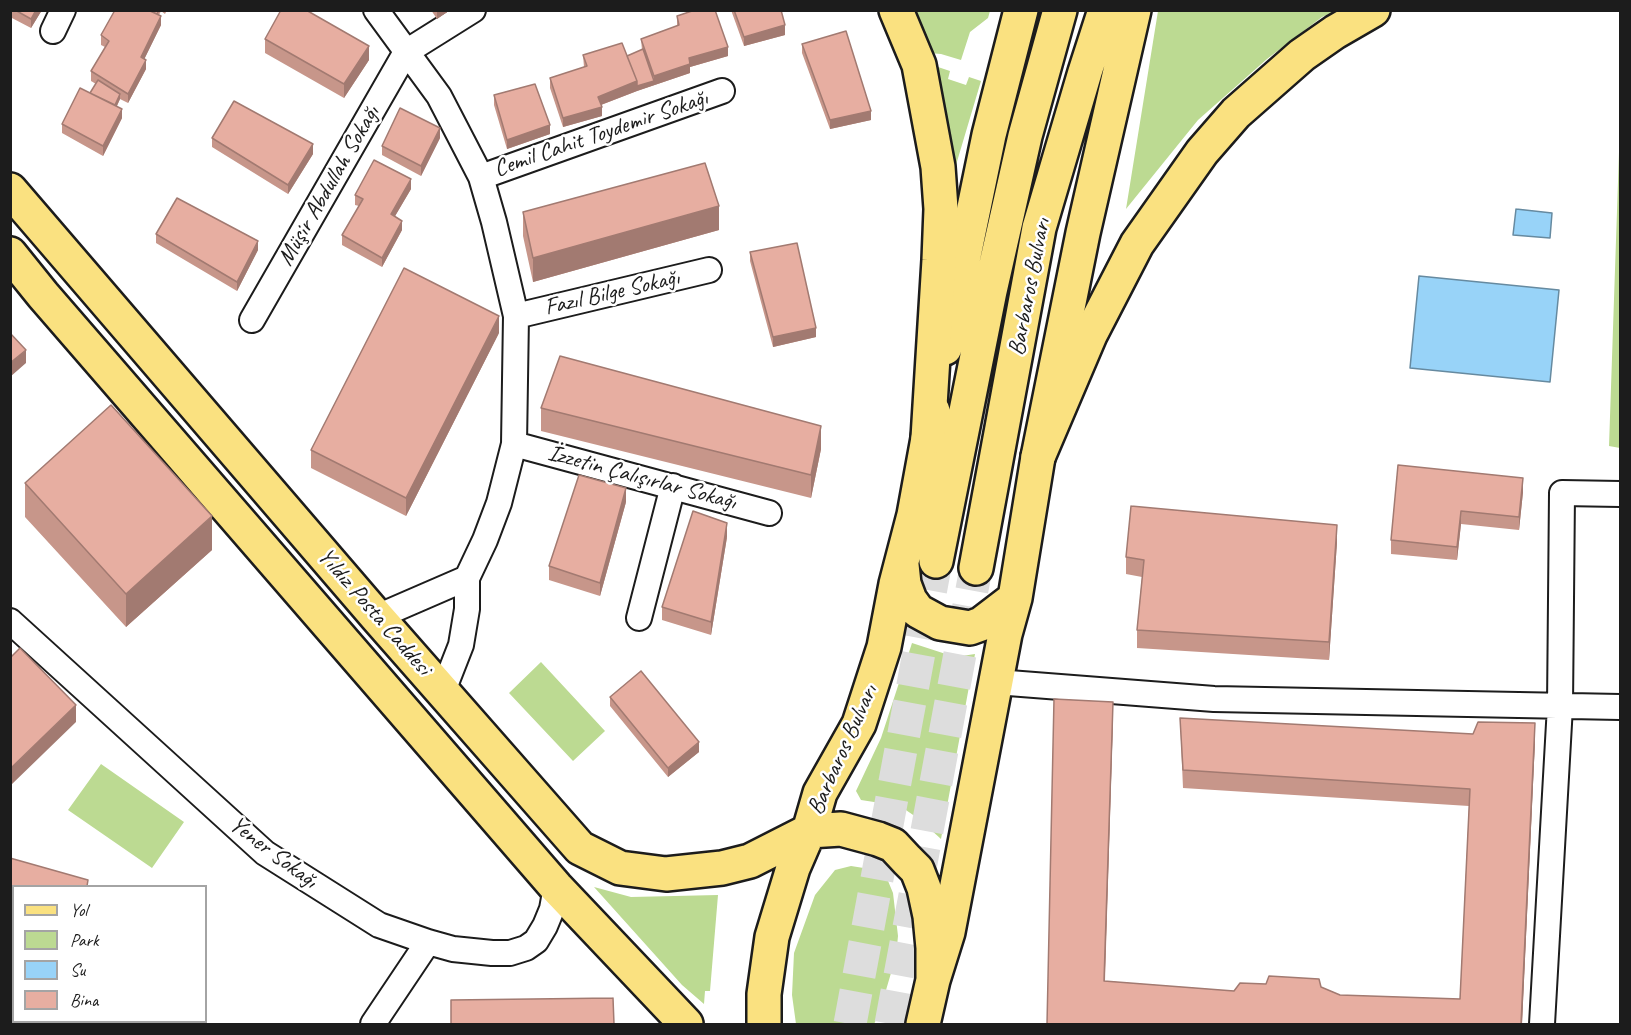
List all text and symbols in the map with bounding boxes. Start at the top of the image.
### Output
street label: Cemil Cahit Toydemir Sokağı [490,84,712,184]
street label: Müşir Abdullah Sokağı [272,101,386,271]
street label: Barbaros Bulvarı [1003,216,1057,358]
street label: Fazıl Bilge Sokağı [542,264,682,322]
street label: İzzetin Çalışırlar Sokağı [545,439,739,517]
street label: Yıldız Posta Caddesi [311,542,437,682]
street label: Barbaros Bulvarı [802,681,884,819]
street label: Yener Sokağı [223,811,323,895]
legend [12,885,207,1023]
text: Yol [70,899,87,921]
text: Park [70,929,99,951]
text: Su [70,959,85,981]
text: Bina [70,989,98,1011]

